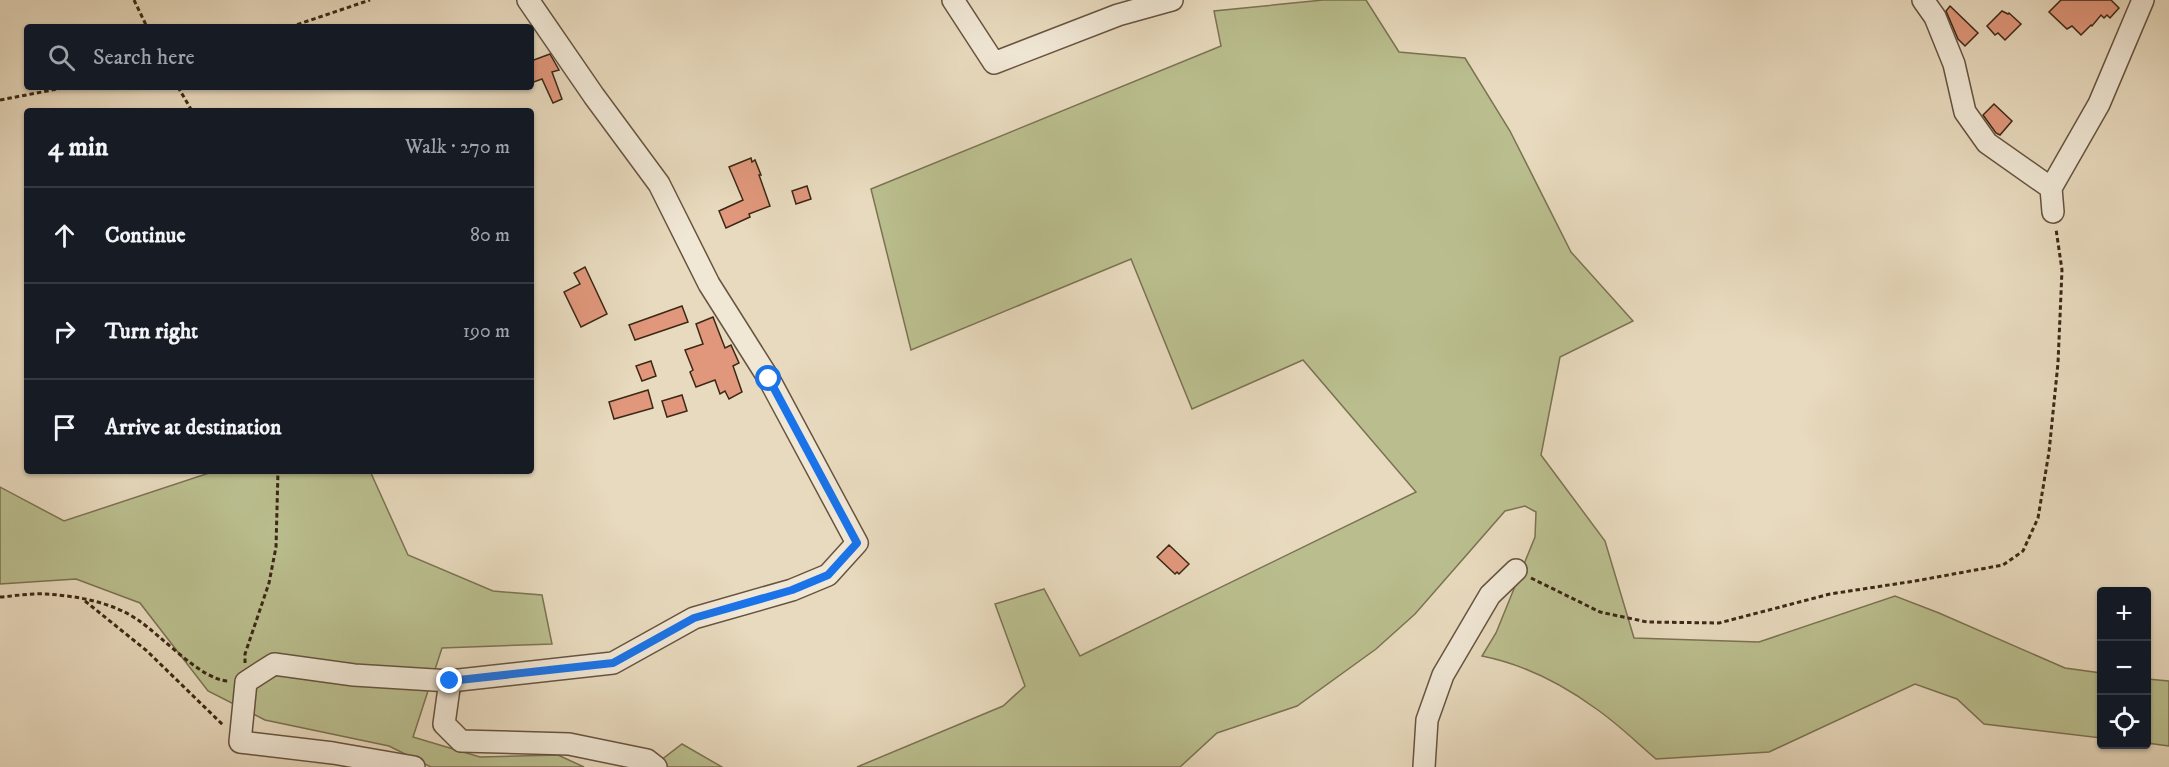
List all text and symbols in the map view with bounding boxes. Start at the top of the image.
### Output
search box [24,24,534,90]
icon: search [45,41,78,74]
text: Search here [93,44,195,71]
text: 4 min [48,131,108,164]
text: Walk · 270 m [405,135,510,160]
icon: ahead [48,219,81,252]
text: Continue [105,222,186,249]
text: 80 m [470,223,510,248]
icon: right [48,315,81,348]
text: Turn right [105,318,198,345]
text: 190 m [463,319,510,344]
route start [755,365,781,391]
icon: arrive [48,411,81,444]
text: Arrive at destination [105,414,282,441]
map controls [2097,587,2151,749]
button: + [2097,587,2151,641]
button: − [2097,641,2151,695]
route end [436,667,462,693]
button: locate [2097,695,2151,749]

